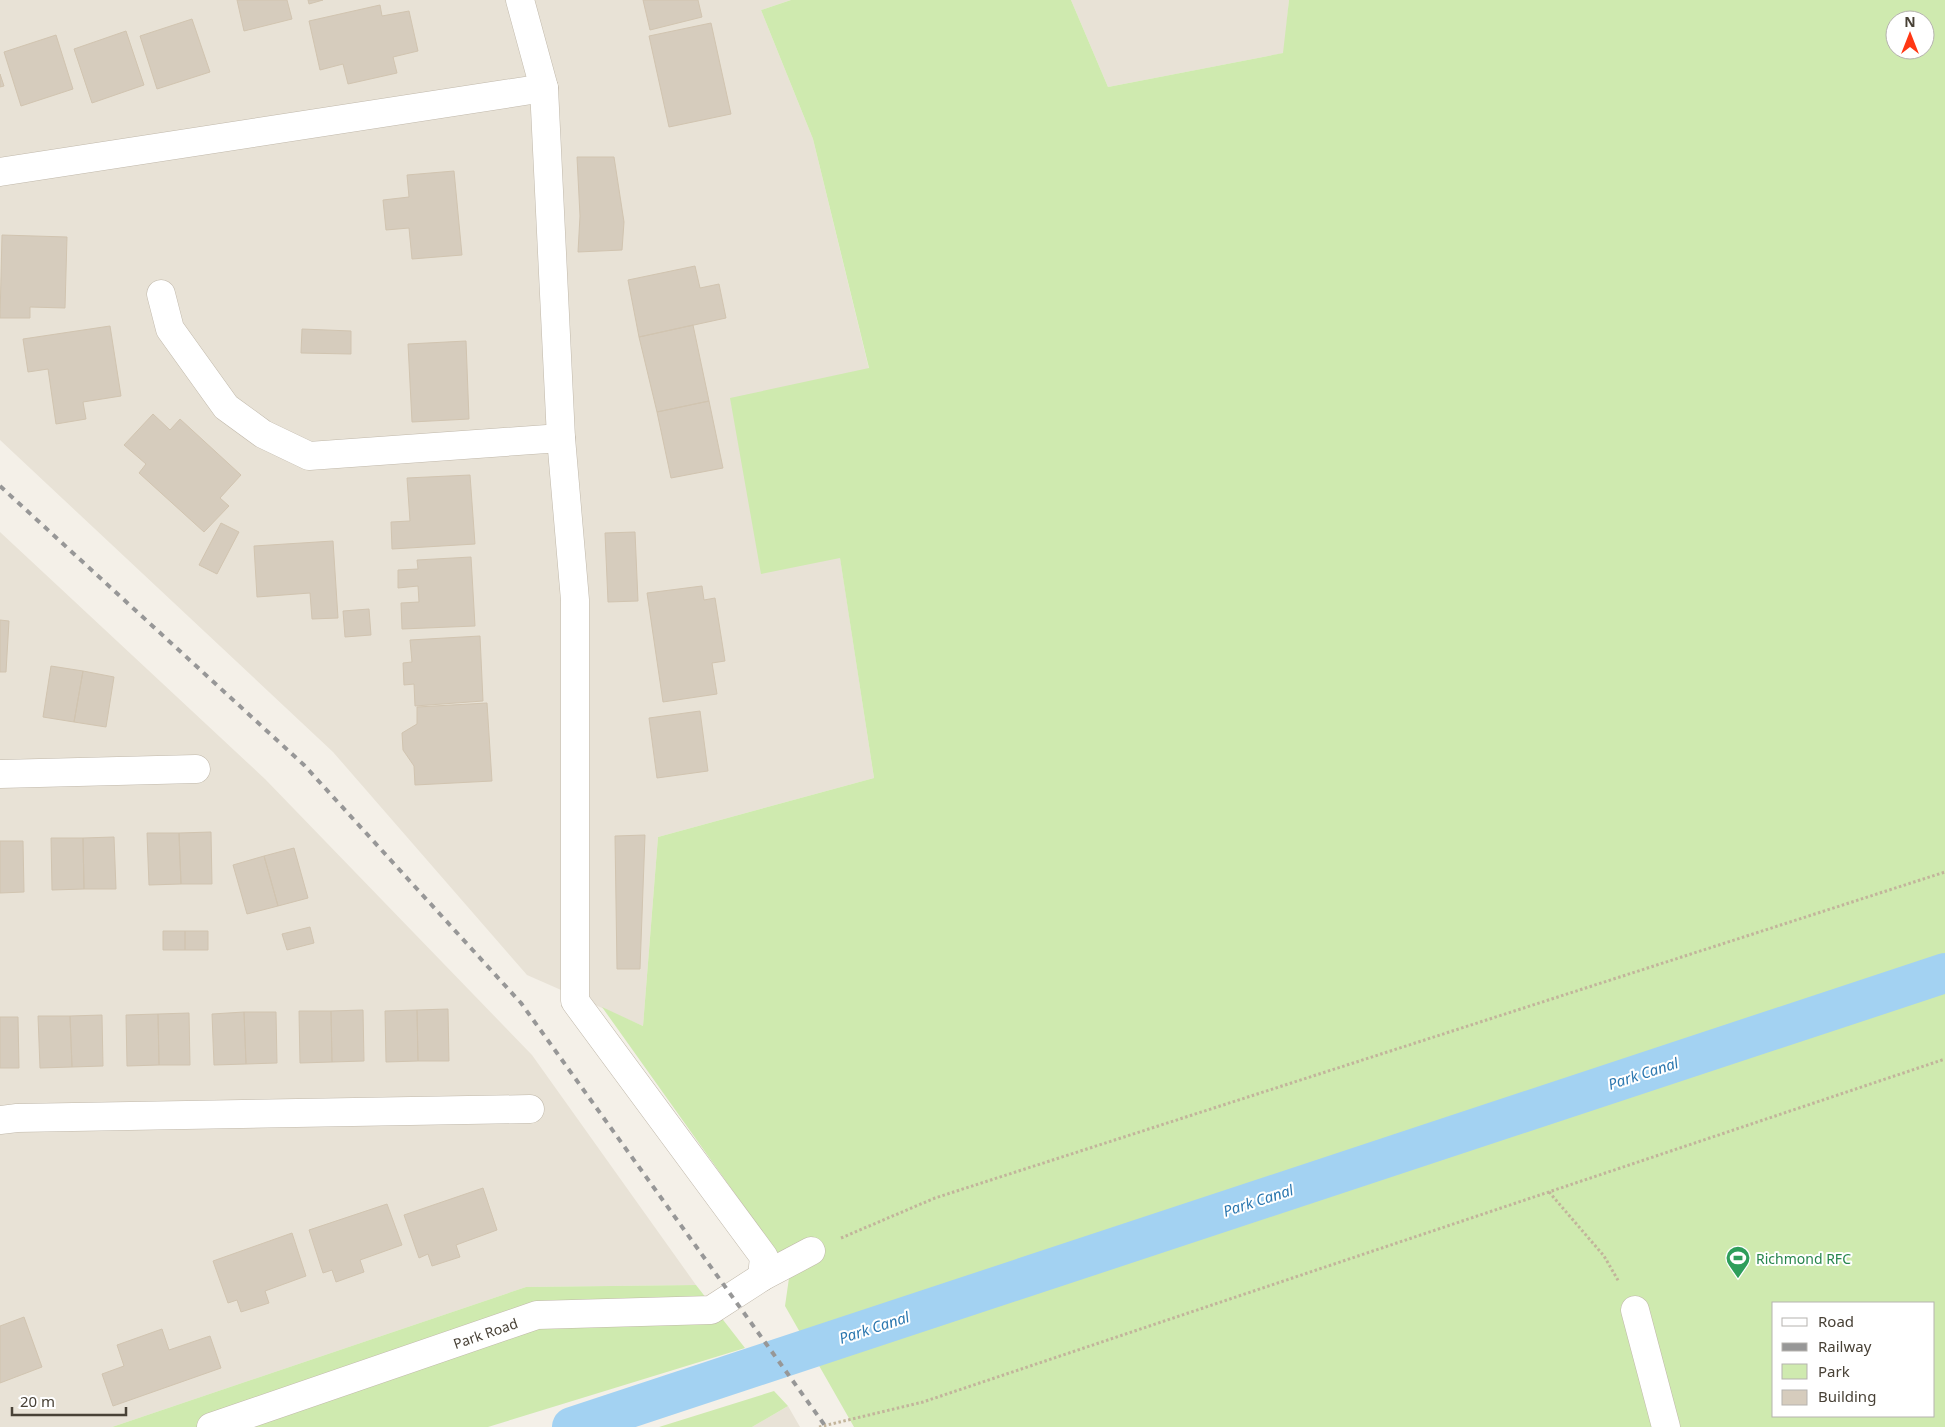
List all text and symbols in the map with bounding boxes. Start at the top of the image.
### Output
north arrow [1885,10,1935,60]
text: N [1904,12,1916,31]
water label: Park Canal [1605,1052,1682,1094]
water label: Park Canal [1220,1179,1297,1221]
sports icon: Richmond RFC [1725,1245,1751,1279]
place label: Richmond RFC [1756,1249,1851,1268]
legend [1772,1302,1935,1417]
water label: Park Canal [836,1306,913,1348]
text: Road [1818,1311,1854,1331]
street label: Park Road [451,1313,520,1353]
text: Railway [1818,1336,1872,1356]
text: Park [1818,1361,1850,1381]
scale bar [12,1384,126,1416]
text: Building [1818,1386,1876,1406]
text: 20 m [20,1391,55,1411]

